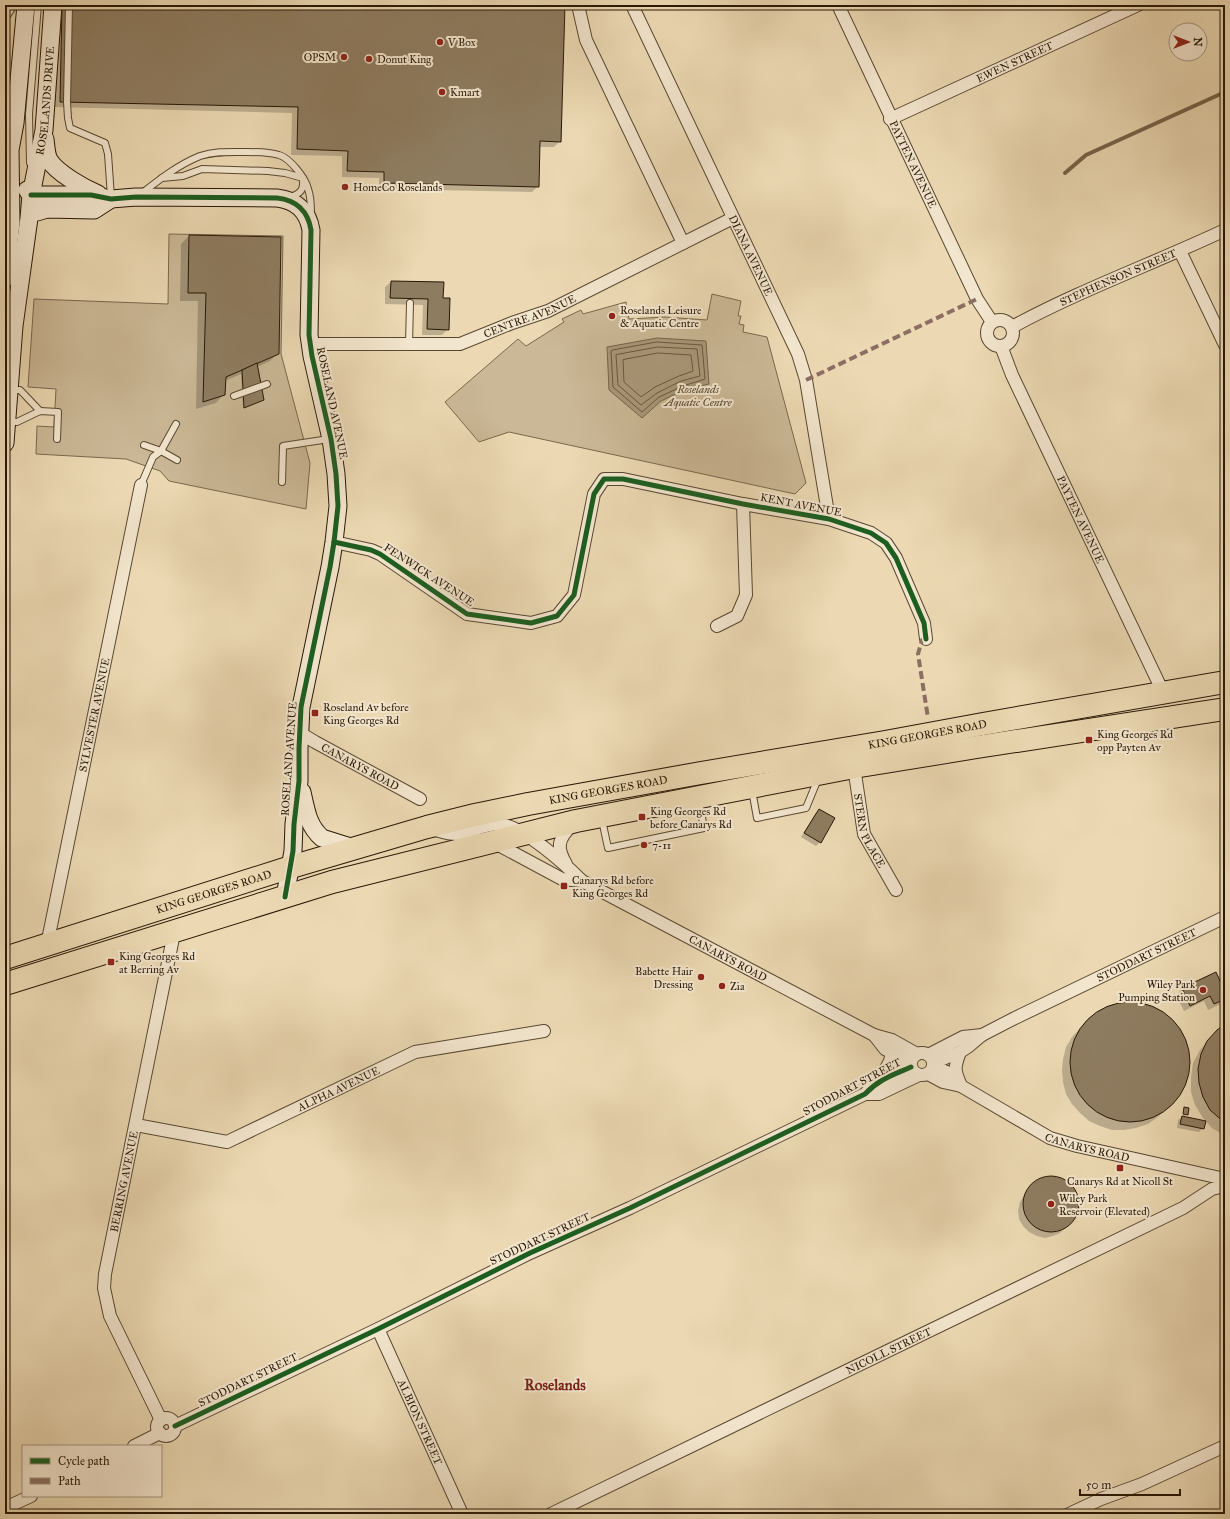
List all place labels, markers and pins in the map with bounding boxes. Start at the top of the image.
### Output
place label: V Box [447,36,476,49]
marker: V Box [435,37,445,47]
place label: OPSM [304,51,336,64]
marker: OPSM [339,52,349,62]
place label: Donut King [377,53,432,66]
marker: Donut King [364,54,374,64]
place label: Kmart [450,86,480,99]
marker: Kmart [437,87,447,97]
place label: HomeCo Roselands [353,181,442,194]
marker: HomeCo Roselands [340,182,350,192]
place label: Roselands Leisure & Aquatic Centre [620,304,702,331]
marker: Roselands Leisure & Aquatic Centre [607,311,617,321]
place label: Roseland Av before King Georges Rd [323,701,409,727]
marker: Roseland Av before King Georges Rd [310,708,320,718]
place label: King Georges Rd opp Payten Av [1097,728,1173,754]
marker: King Georges Rd opp Payten Av [1084,735,1094,745]
place label: King Georges Rd before Canarys Rd [650,805,732,831]
marker: King Georges Rd before Canarys Rd [637,812,647,822]
place label: 7-11 [652,839,671,852]
marker: 7-11 [639,840,649,850]
place label: Canarys Rd before King Georges Rd [572,874,654,900]
marker: Canarys Rd before King Georges Rd [559,881,569,891]
place label: King Georges Rd at Berring Av [119,950,195,976]
marker: King Georges Rd at Berring Av [106,957,116,967]
place label: Babette Hair Dressing [635,965,694,991]
marker: Babette Hair Dressing [696,972,706,982]
place label: Wiley Park Pumping Station [1118,978,1196,1004]
place label: Zia [730,980,745,993]
marker: Zia [717,981,727,991]
marker: Wiley Park Pumping Station [1198,985,1208,995]
marker: Canarys Rd at Nicoll St [1115,1163,1125,1173]
place label: Canarys Rd at Nicoll St [1067,1175,1173,1188]
place label: Wiley Park Reservoir (Elevated) [1059,1192,1150,1218]
marker: Wiley Park Reservoir (Elevated) [1046,1199,1056,1209]

